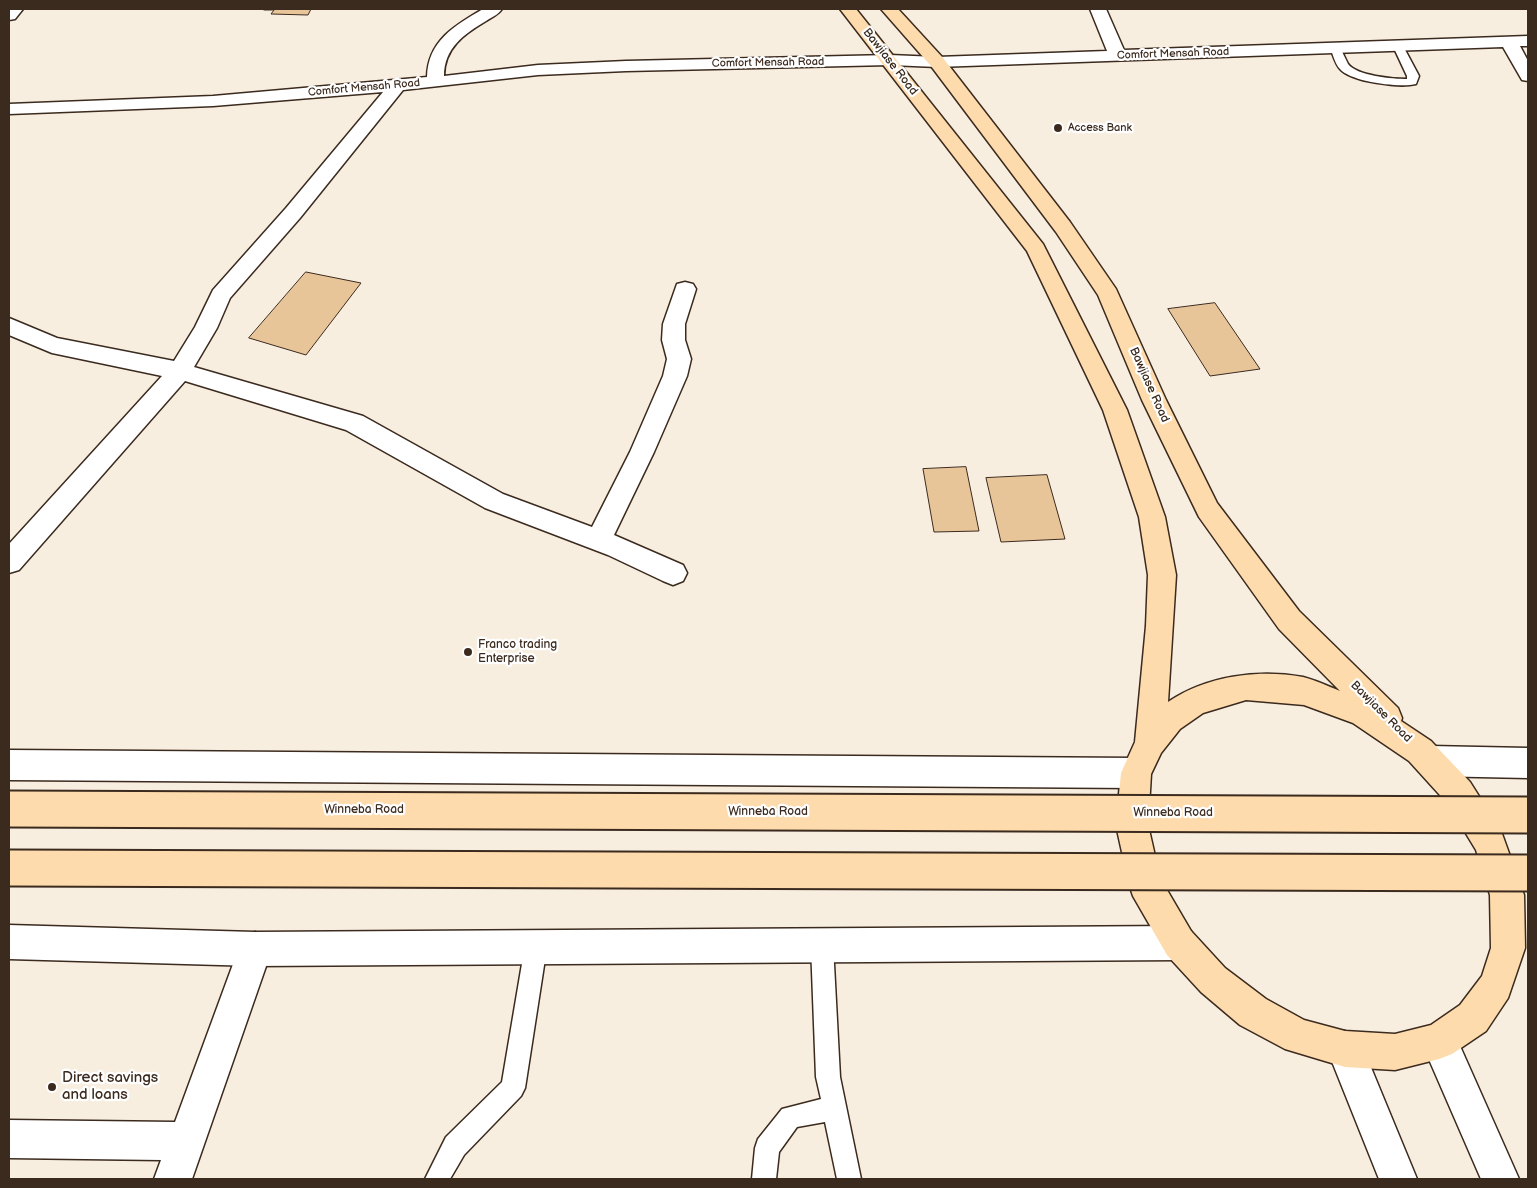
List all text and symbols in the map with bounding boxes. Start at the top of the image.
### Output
street label: Bawjiase Road [859,26,921,98]
street label: Comfort Mensah Road [1117,45,1229,63]
street label: Comfort Mensah Road [712,55,824,71]
street label: Comfort Mensah Road [307,77,421,99]
place label: Access Bank [1068,121,1132,135]
marker: Access Bank [1052,122,1064,134]
street label: Bawjiase Road [1126,345,1172,425]
place label: Franco trading Enterprise [478,638,557,666]
marker: Franco trading Enterprise [462,646,474,658]
street label: Bawjiase Road [1347,678,1415,746]
street label: Winneba Road [324,803,404,817]
street label: Winneba Road [728,805,808,819]
street label: Winneba Road [1133,806,1213,820]
place label: Direct savings and loans [62,1069,158,1104]
marker: Direct savings and loans [46,1081,58,1093]

